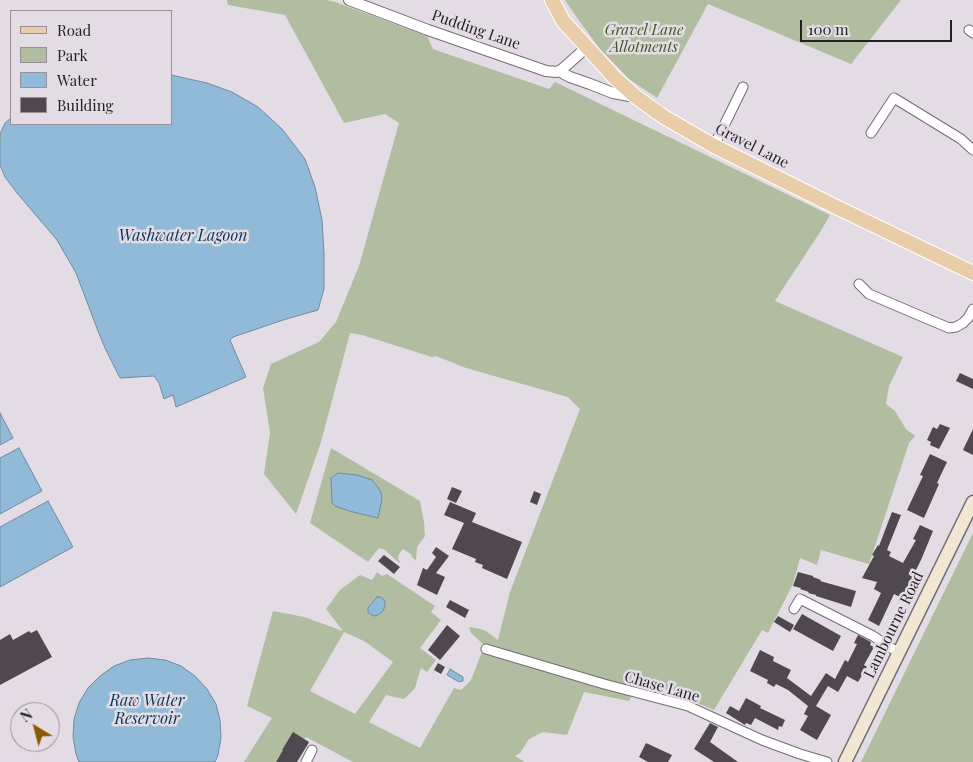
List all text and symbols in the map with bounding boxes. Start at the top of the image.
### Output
street label: Pudding Lane [429,6,523,54]
legend [10,10,172,125]
scale bar [803,10,956,42]
text: 100 m [808,19,849,39]
text: Road [57,20,91,40]
park label: Gravel Lane Allotments [605,21,683,56]
text: Park [57,45,88,65]
text: Water [57,70,97,90]
text: Building [57,95,113,115]
street label: Gravel Lane [712,120,792,172]
water label: Washwater Lagoon [119,226,247,246]
street label: Lambourne Road [860,569,928,681]
street label: Chase Lane [622,668,702,706]
water label: Raw Water Reservoir [109,691,185,729]
north arrow [10,702,60,752]
text: N [17,705,36,726]

